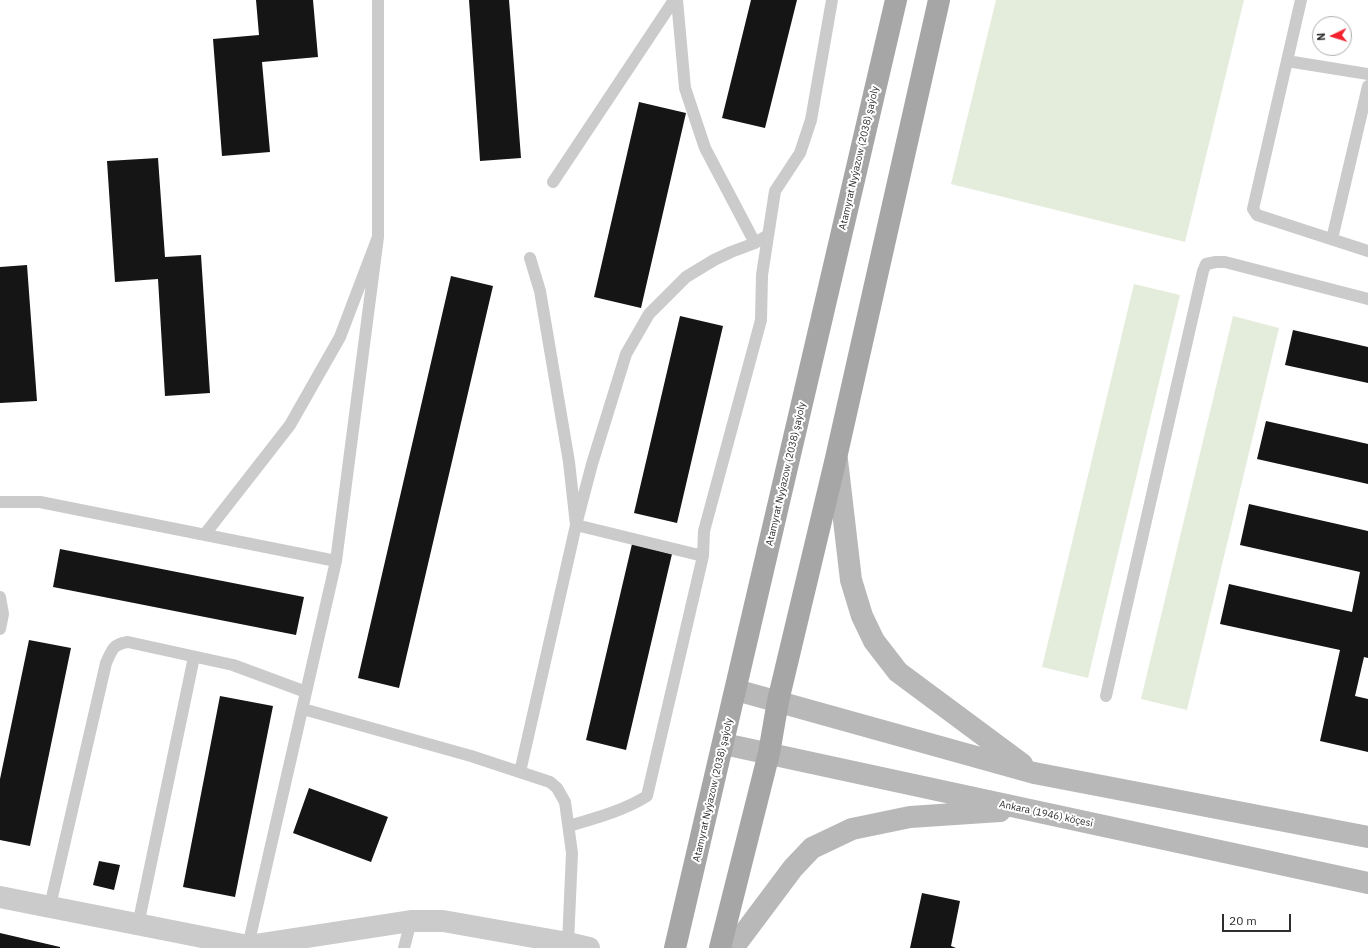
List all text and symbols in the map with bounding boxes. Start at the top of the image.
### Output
north arrow [1312,16,1352,56]
text: N [1314,32,1328,41]
street label: Atamyrat Nyýazow (2038) şaýoly [837,85,881,231]
street label: Atamyrat Nyýazow (2038) şaýoly [764,401,808,547]
street label: Atamyrat Nyýazow (2038) şaýoly [691,717,735,863]
street label: Ankara (1946) köçesi [998,798,1094,830]
scale bar [1224,906,1293,932]
text: 20 m [1229,913,1257,928]

